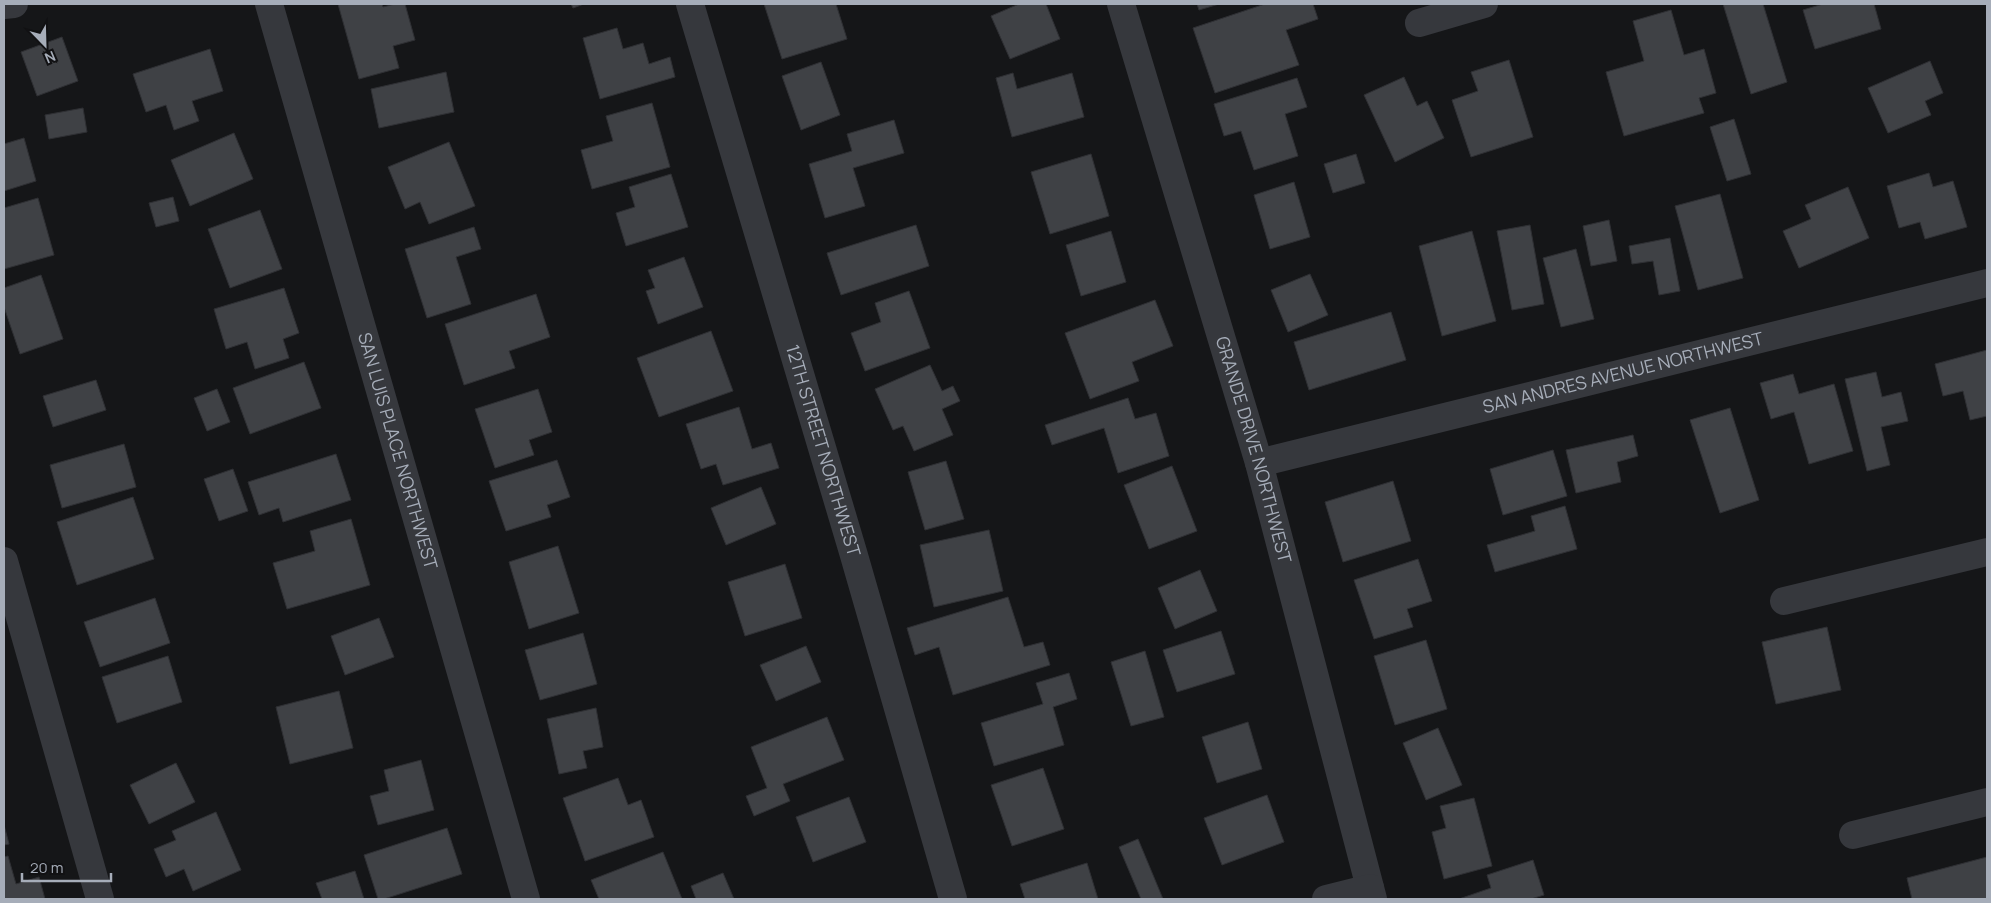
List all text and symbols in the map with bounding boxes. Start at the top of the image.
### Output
north arrow [20,20,70,70]
text: N [42,47,59,68]
street label: SAN ANDRES AVENUE NORTHWEST [1480,326,1766,418]
street label: SAN LUIS PLACE NORTHWEST [353,329,444,572]
street label: GRANDE DRIVE NORTHWEST [1211,333,1298,566]
street label: 12TH STREET NORTHWEST [781,342,867,559]
scale bar [22,850,111,882]
text: 20 m [30,857,63,878]

